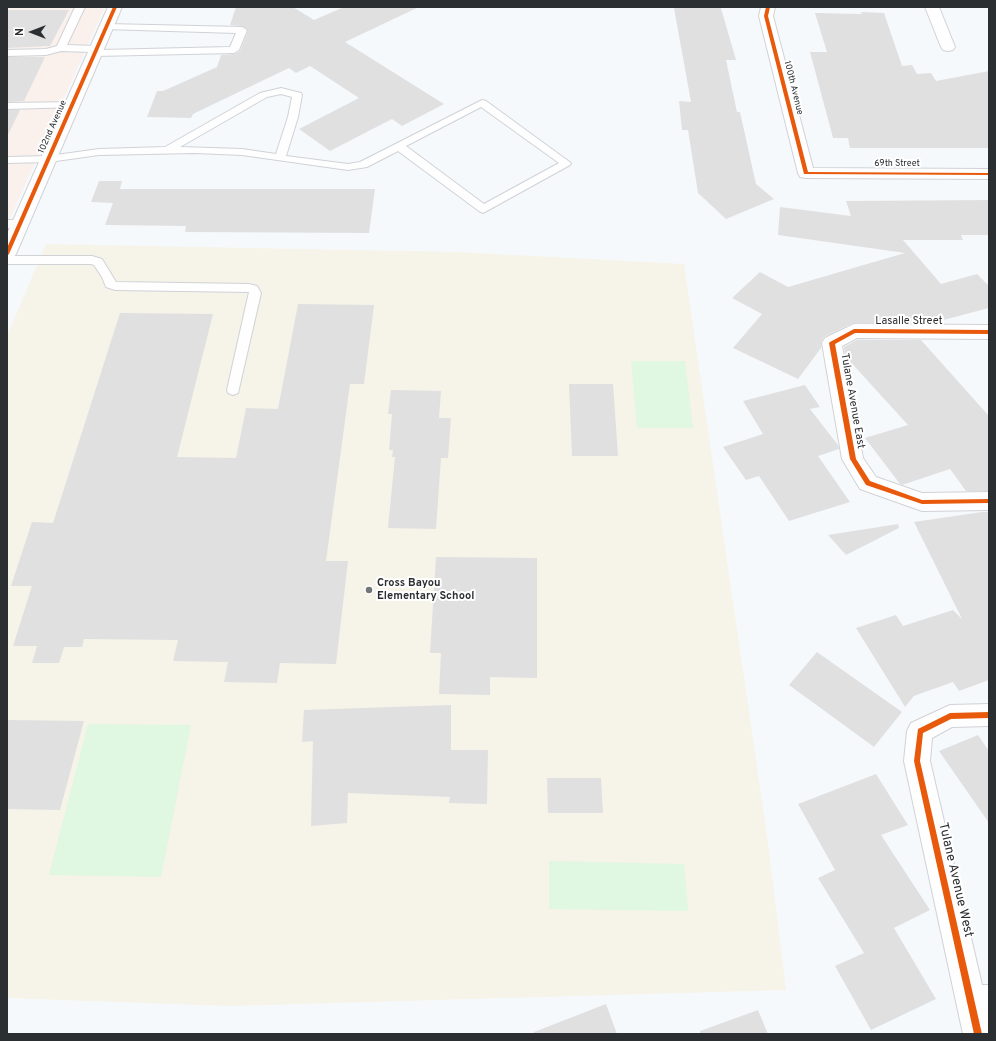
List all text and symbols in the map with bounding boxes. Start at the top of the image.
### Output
north arrow [12,12,52,52]
text: N [13,28,27,36]
street label: 100th Avenue [781,60,805,116]
street label: 102nd Avenue [36,99,70,155]
street label: 69th Street [874,159,920,169]
street label: Lasalle Street [875,315,943,329]
street label: Tulane Avenue East [837,352,867,450]
place label: Cross Bayou Elementary School [377,577,474,603]
marker: Cross Bayou Elementary School [364,585,374,595]
street label: Tulane Avenue West [934,821,976,939]

